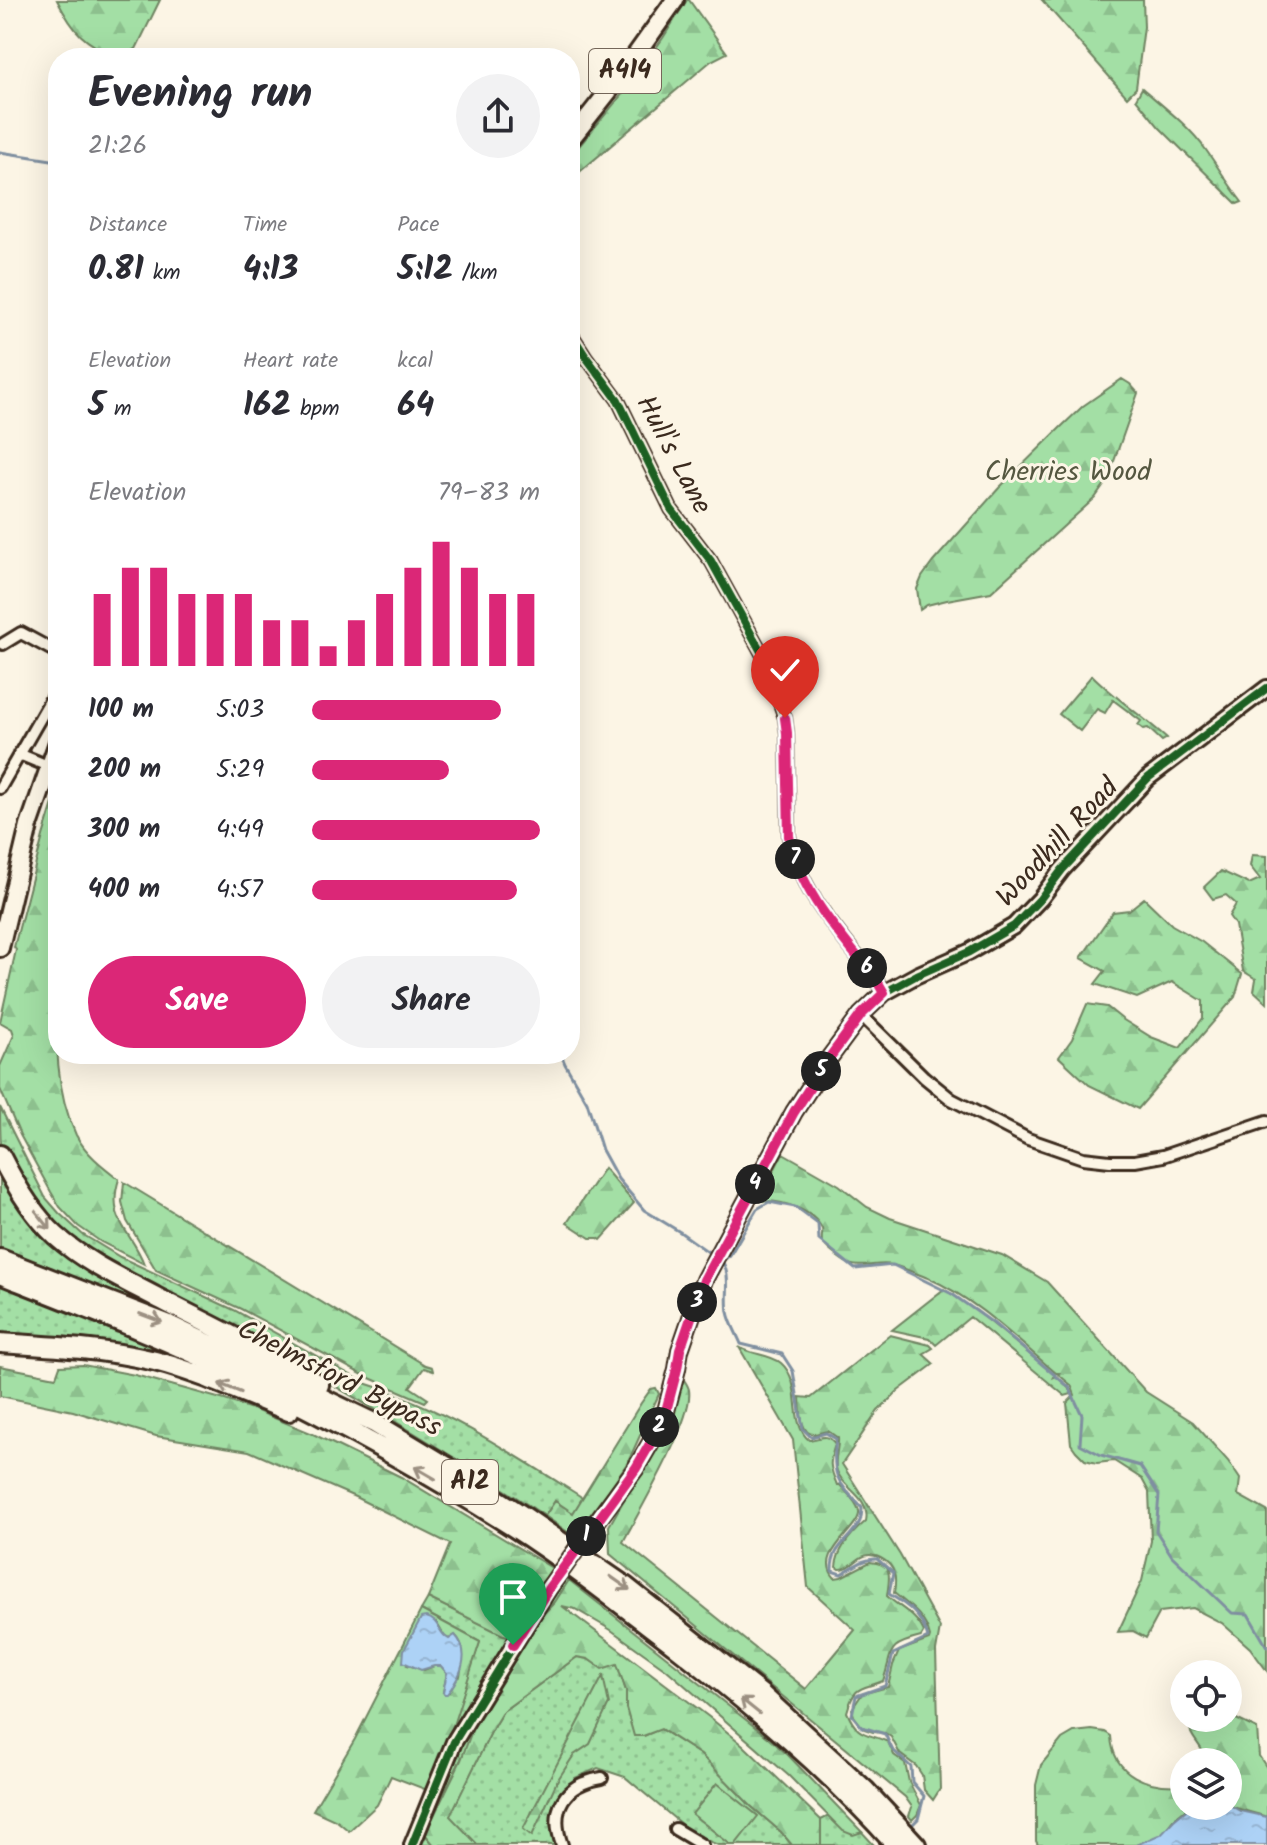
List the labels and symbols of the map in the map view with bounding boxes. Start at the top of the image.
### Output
road number: A414 [589,49,661,93]
street label: Hull's Lane [623,387,723,523]
park label: Cherries Wood [985,450,1152,495]
pin [751,636,819,718]
street label: Woodhill Road [986,767,1131,918]
pin: 7 [775,839,815,879]
pin: 6 [847,948,887,988]
pin: 5 [801,1051,841,1091]
pin: 4 [735,1164,775,1204]
one-way arrow [34,1209,52,1230]
pin: 3 [677,1282,717,1322]
street label: Chelmsford Bypass [229,1308,449,1450]
one-way arrow [138,1312,163,1326]
one-way arrow [218,1380,243,1394]
pin: 2 [639,1407,679,1447]
road number: A12 [442,1460,498,1504]
one-way arrow [413,1465,437,1480]
pin: 1 [566,1516,606,1556]
pin [479,1563,547,1645]
one-way arrow [608,1575,630,1591]
one-way arrow [739,1697,760,1715]

